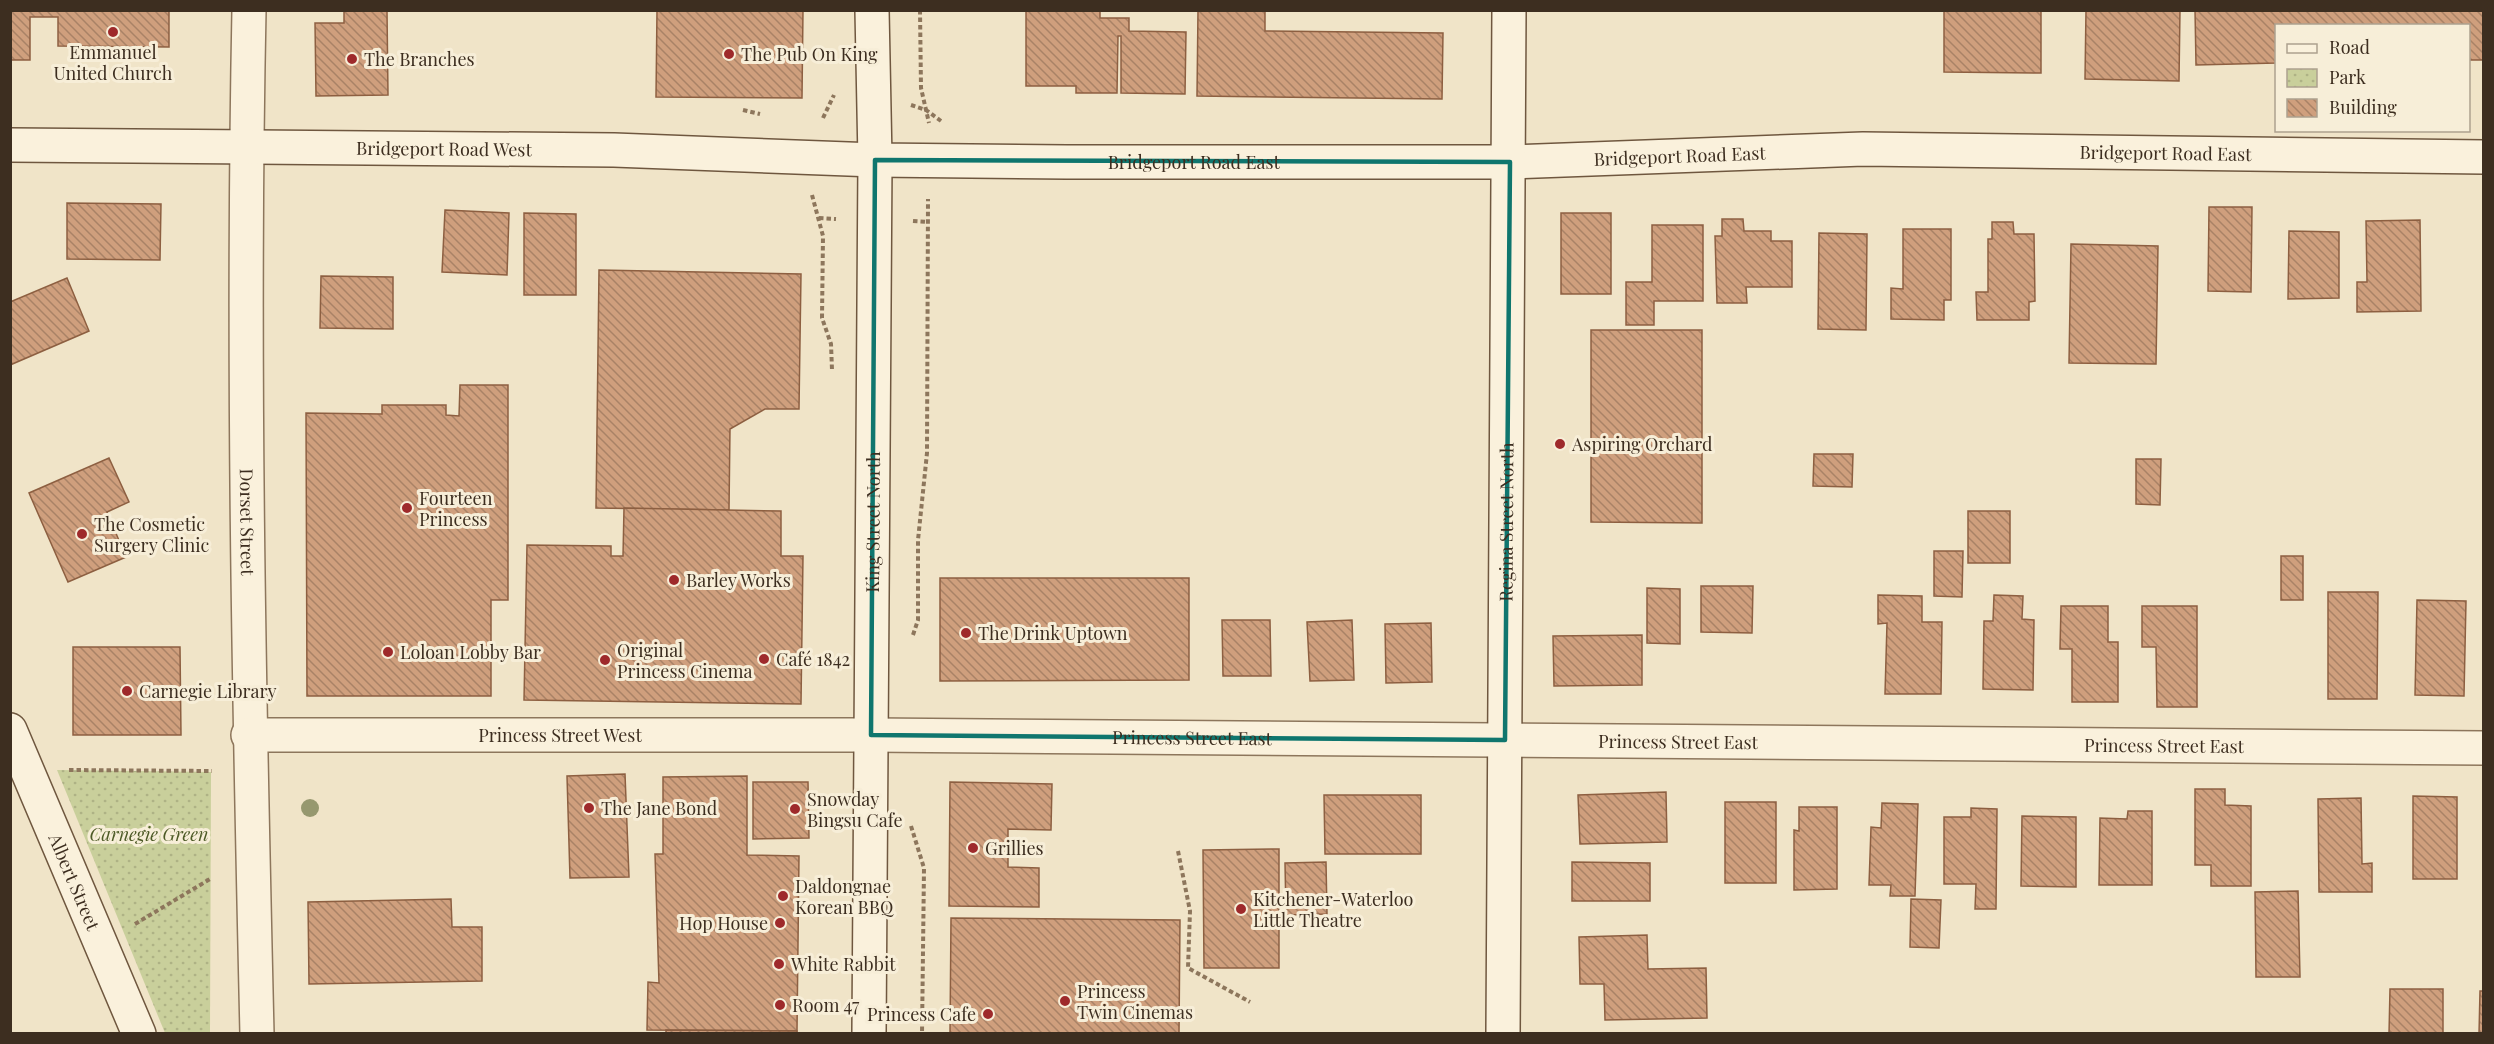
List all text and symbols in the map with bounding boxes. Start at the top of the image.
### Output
legend [2275,24,2470,132]
marker: Emmanuel United Church [106,25,120,39]
text: Road [2329,35,2370,59]
place label: Emmanuel United Church [54,40,173,85]
place label: The Pub On King [741,42,878,66]
place label: The Branches [364,47,475,71]
marker: The Pub On King [722,47,736,61]
marker: The Branches [345,52,359,66]
text: Park [2329,65,2366,89]
text: Building [2329,95,2397,119]
street label: Bridgeport Road West [356,136,533,161]
street label: Bridgeport Road East [2079,140,2252,166]
street label: Bridgeport Road East [1593,141,1767,171]
street label: Bridgeport Road East [1108,150,1280,174]
place label: Aspiring Orchard [1571,432,1713,456]
marker: Aspiring Orchard [1553,437,1567,451]
street label: Regina Street North [1494,442,1518,602]
street label: King Street North [860,451,885,593]
street label: Dorset Street [235,468,260,576]
place label: Fourteen Princess [419,486,493,531]
marker: Fourteen Princess [400,501,414,515]
place label: The Cosmetic Surgery Clinic [94,512,210,557]
marker: The Cosmetic Surgery Clinic [75,527,89,541]
place label: Barley Works [686,568,791,592]
marker: Barley Works [667,573,681,587]
place label: The Drink Uptown [978,621,1128,645]
marker: The Drink Uptown [959,626,973,640]
place label: Original Princess Cinema [617,638,752,683]
place label: Loloan Lobby Bar [400,640,541,664]
marker: Loloan Lobby Bar [381,645,395,659]
place label: Café 1842 [776,647,850,671]
marker: Café 1842 [757,652,771,666]
marker: Original Princess Cinema [598,653,612,667]
place label: Carnegie Library [139,679,277,703]
marker: Carnegie Library [120,684,134,698]
street label: Princess Street West [478,723,642,747]
street label: Princess Street East [1112,725,1273,750]
street label: Princess Street East [1598,729,1759,754]
street label: Princess Street East [2084,733,2245,758]
place label: Snowday Bingsu Cafe [807,787,903,832]
place label: The Jane Bond [601,796,718,820]
marker: The Jane Bond [582,801,596,815]
marker: Snowday Bingsu Cafe [788,802,802,816]
park label: Carnegie Green [90,822,208,846]
street label: Albert Street [43,829,106,934]
place label: Grillies [985,836,1044,860]
marker: Grillies [966,841,980,855]
place label: Daldongnae Korean BBQ [795,874,894,919]
place label: Kitchener-Waterloo Little Theatre [1253,887,1414,932]
marker: Daldongnae Korean BBQ [776,889,790,903]
marker: Kitchener-Waterloo Little Theatre [1234,902,1248,916]
place label: Hop House [679,911,768,935]
marker: Hop House [773,916,787,930]
place label: White Rabbit [790,952,896,976]
marker: White Rabbit [772,957,786,971]
place label: Princess Twin Cinemas [1077,979,1193,1024]
place label: Room 47 [792,993,860,1017]
marker: Princess Twin Cinemas [1058,994,1072,1008]
marker: Room 47 [773,998,787,1012]
place label: Princess Cafe [867,1002,976,1026]
marker: Princess Cafe [981,1007,995,1021]

